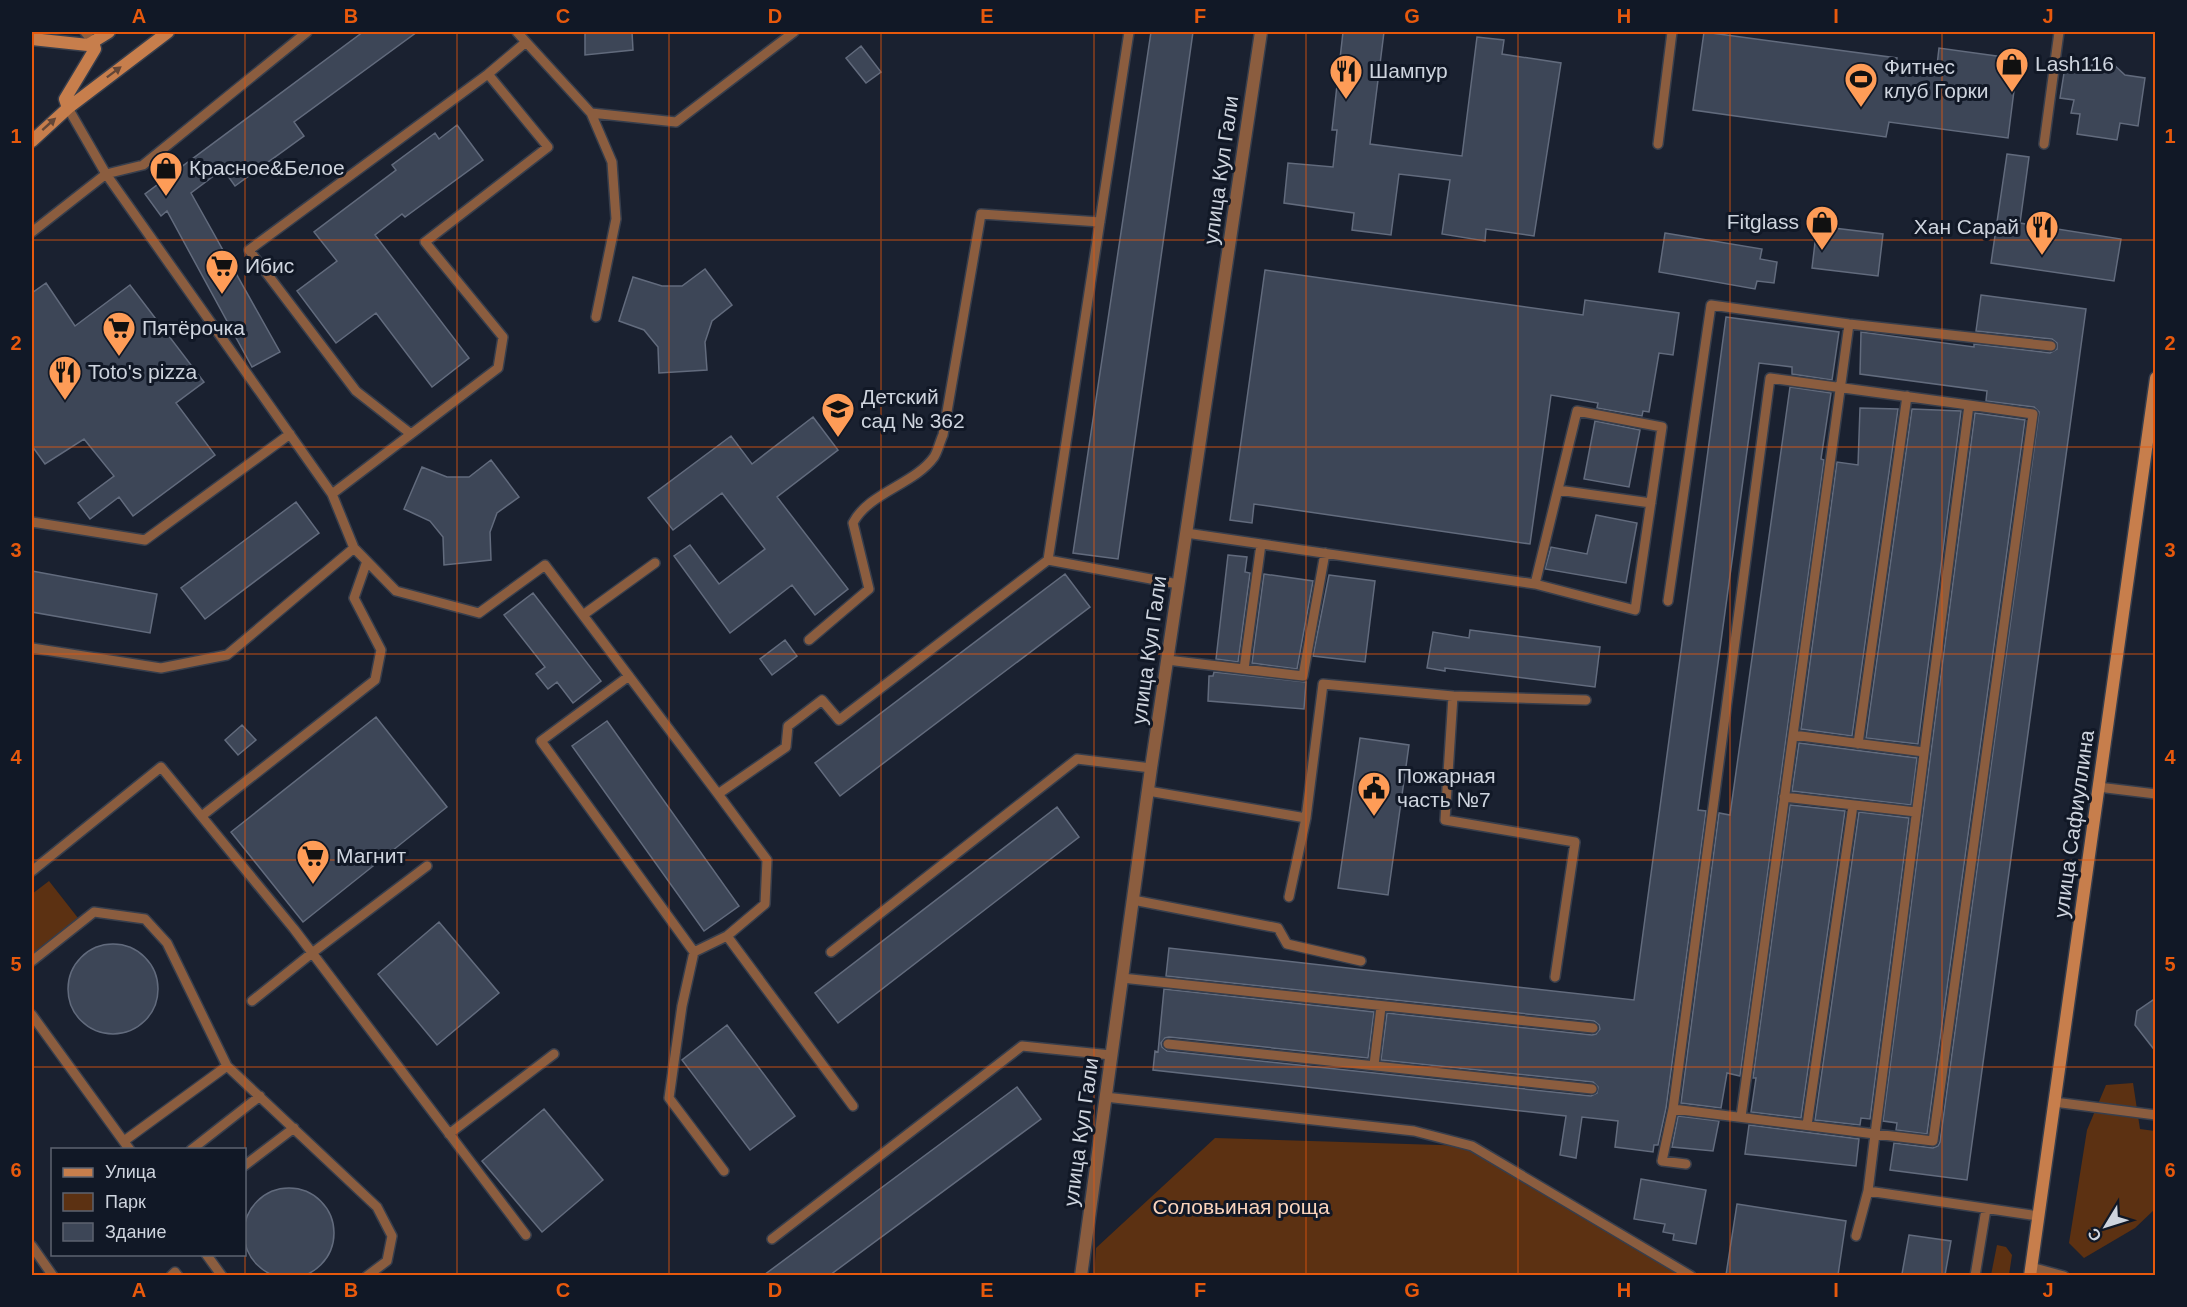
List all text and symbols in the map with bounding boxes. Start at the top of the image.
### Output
text: A [132,5,146,27]
text: B [344,5,358,27]
text: C [556,5,570,27]
text: D [768,5,782,27]
text: E [980,5,994,27]
text: F [1194,5,1206,27]
text: G [1404,5,1420,27]
text: H [1617,5,1631,27]
text: I [1833,5,1839,27]
text: J [2042,5,2054,27]
shop icon: Lash116 [1994,46,2030,93]
place label: Lash116 [2035,52,2114,75]
restaurant icon: Шампур [1328,53,1364,100]
place label: Фитнес клуб Горки [1884,55,1989,102]
place label: Шампур [1369,59,1448,82]
sports icon: Фитнес клуб Горки [1843,61,1879,108]
one-way arrow [106,66,122,79]
street label: улица Кул Гали [1199,94,1242,246]
one-way arrow [42,117,57,131]
text: 1 [10,125,22,147]
text: 1 [2164,125,2176,147]
shop icon: Красное&Белое [148,150,184,197]
place label: Красное&Белое [189,156,345,179]
shop icon: Fitglass [1804,204,1840,251]
restaurant icon: Хан Сарай [2024,209,2060,256]
place label: Fitglass [1727,210,1799,233]
place label: Хан Сарай [1914,215,2019,238]
supermarket icon: Ибис [204,248,240,295]
place label: Ибис [245,254,294,277]
supermarket icon: Пятёрочка [101,310,137,357]
place label: Пятёрочка [142,316,245,339]
text: 2 [10,332,22,354]
text: 2 [2164,332,2176,354]
restaurant icon: Toto's pizza [47,354,83,401]
place label: Toto's pizza [88,360,197,383]
place label: Детский сад № 362 [861,385,965,432]
school or university icon: Детский сад № 362 [820,391,856,438]
text: 3 [10,539,22,561]
text: 3 [2164,539,2176,561]
street label: улица Кул Гали [1127,574,1170,726]
street label: улица Сафиуллина [2049,728,2098,919]
text: 4 [10,746,22,768]
text: 4 [2164,746,2176,768]
place label: Пожарная часть №7 [1397,764,1496,811]
public building icon: Пожарная часть №7 [1356,770,1392,817]
supermarket icon: Магнит [295,838,331,885]
place label: Магнит [336,844,406,867]
text: 5 [10,953,22,975]
text: 5 [2164,953,2176,975]
street label: улица Кул Гали [1059,1056,1102,1208]
legend [51,1148,246,1256]
text: 6 [10,1159,22,1181]
text: 6 [2164,1159,2176,1181]
text: Улица [105,1162,157,1182]
text: Парк [105,1192,146,1212]
park label: Соловьиная роща [1152,1195,1330,1218]
north arrow [2076,1196,2136,1256]
text: Здание [105,1222,166,1242]
text: С [2084,1225,2105,1245]
text: A [132,1279,146,1301]
text: B [344,1279,358,1301]
text: C [556,1279,570,1301]
text: D [768,1279,782,1301]
text: E [980,1279,994,1301]
text: F [1194,1279,1206,1301]
text: G [1404,1279,1420,1301]
text: H [1617,1279,1631,1301]
text: I [1833,1279,1839,1301]
text: J [2042,1279,2054,1301]

